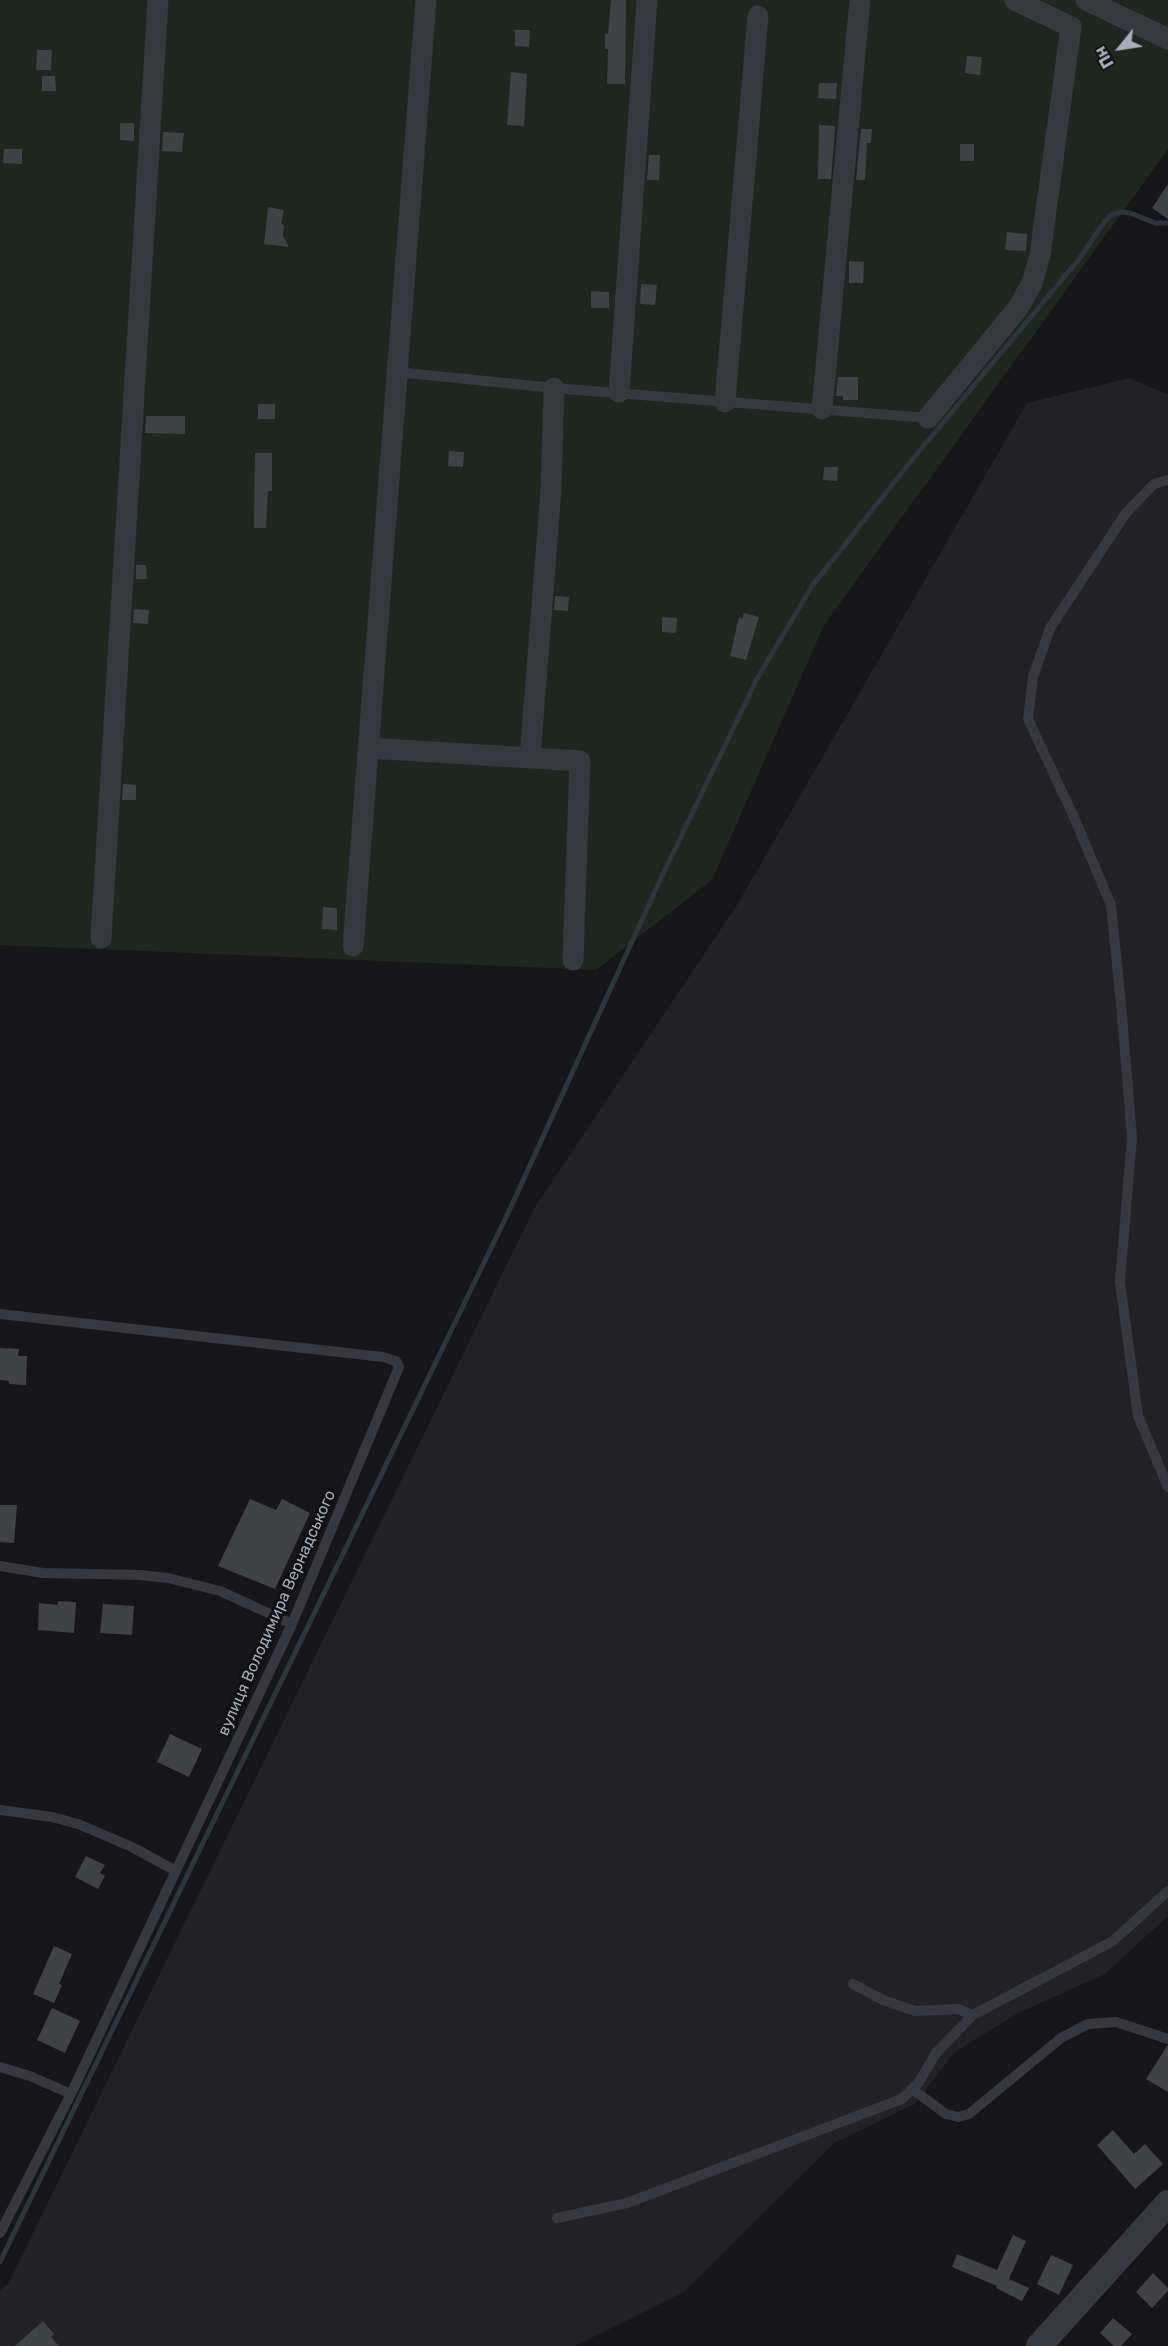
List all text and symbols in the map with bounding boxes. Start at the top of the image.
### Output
north arrow [1090,18,1150,78]
text: Пн [1090,43,1118,72]
street label: вулиця Володимира Вернадського [214,1487,340,1739]

